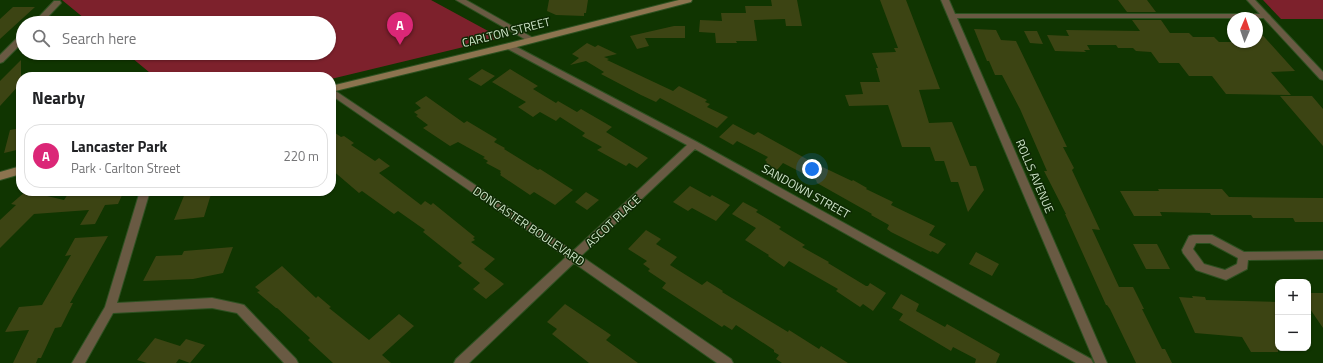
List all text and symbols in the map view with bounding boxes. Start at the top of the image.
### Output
pin: A [387,12,413,45]
street label: CARLTON STREET [460,12,553,52]
north arrow [1227,12,1263,48]
search box [16,16,336,60]
icon: search [30,27,52,49]
text: Search here [62,27,136,50]
text: Nearby [32,85,85,111]
text: Lancaster Park [71,135,167,158]
street label: ROLLS AVENUE [1011,136,1059,216]
text: A [42,146,50,166]
text: 220 m [283,146,319,166]
text: Park · Carlton Street [71,158,180,178]
street label: SANDOWN STREET [758,159,854,224]
your location [802,159,822,179]
street label: DONCASTER BOULEVARD [469,181,589,271]
street label: ASCOT PLACE [581,190,645,252]
map controls [1275,279,1311,351]
button: + [1275,279,1311,315]
button: − [1275,315,1311,351]

